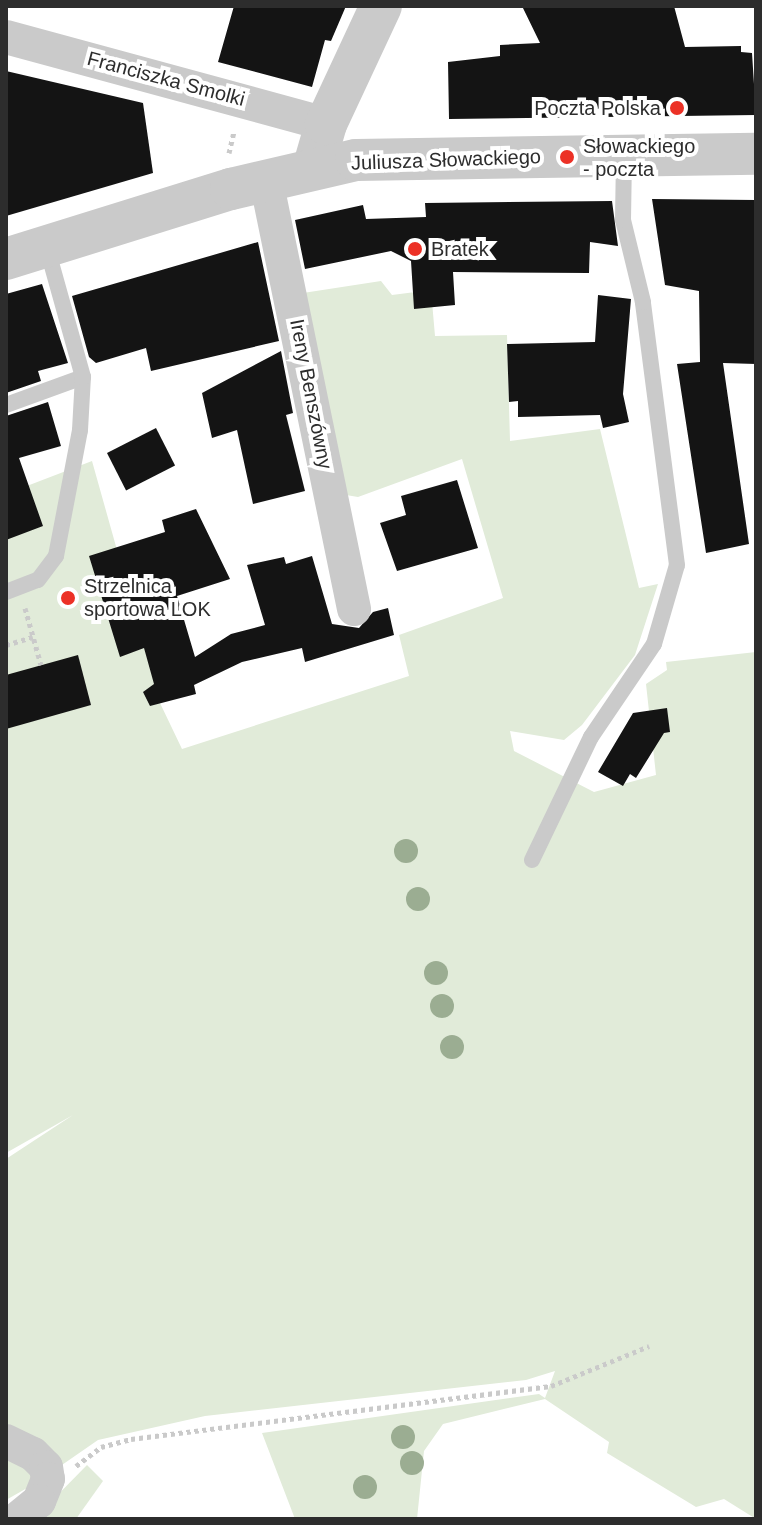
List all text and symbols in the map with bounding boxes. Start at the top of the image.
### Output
street label: Franciszka Smolki [85,46,247,112]
place label: Poczta Polska [534,96,661,120]
marker: Poczta Polska [668,99,686,117]
place label: Słowackiego - poczta [583,134,695,181]
street label: Juliusza Słowackiego [351,145,541,175]
marker: Słowackiego - poczta [558,148,576,166]
place label: Bratek [431,237,489,261]
marker: Bratek [406,240,424,258]
street label: Ireny Benszówny [285,317,337,471]
place label: Strzelnica sportowa LOK [84,574,211,621]
marker: Strzelnica sportowa LOK [59,589,77,607]

